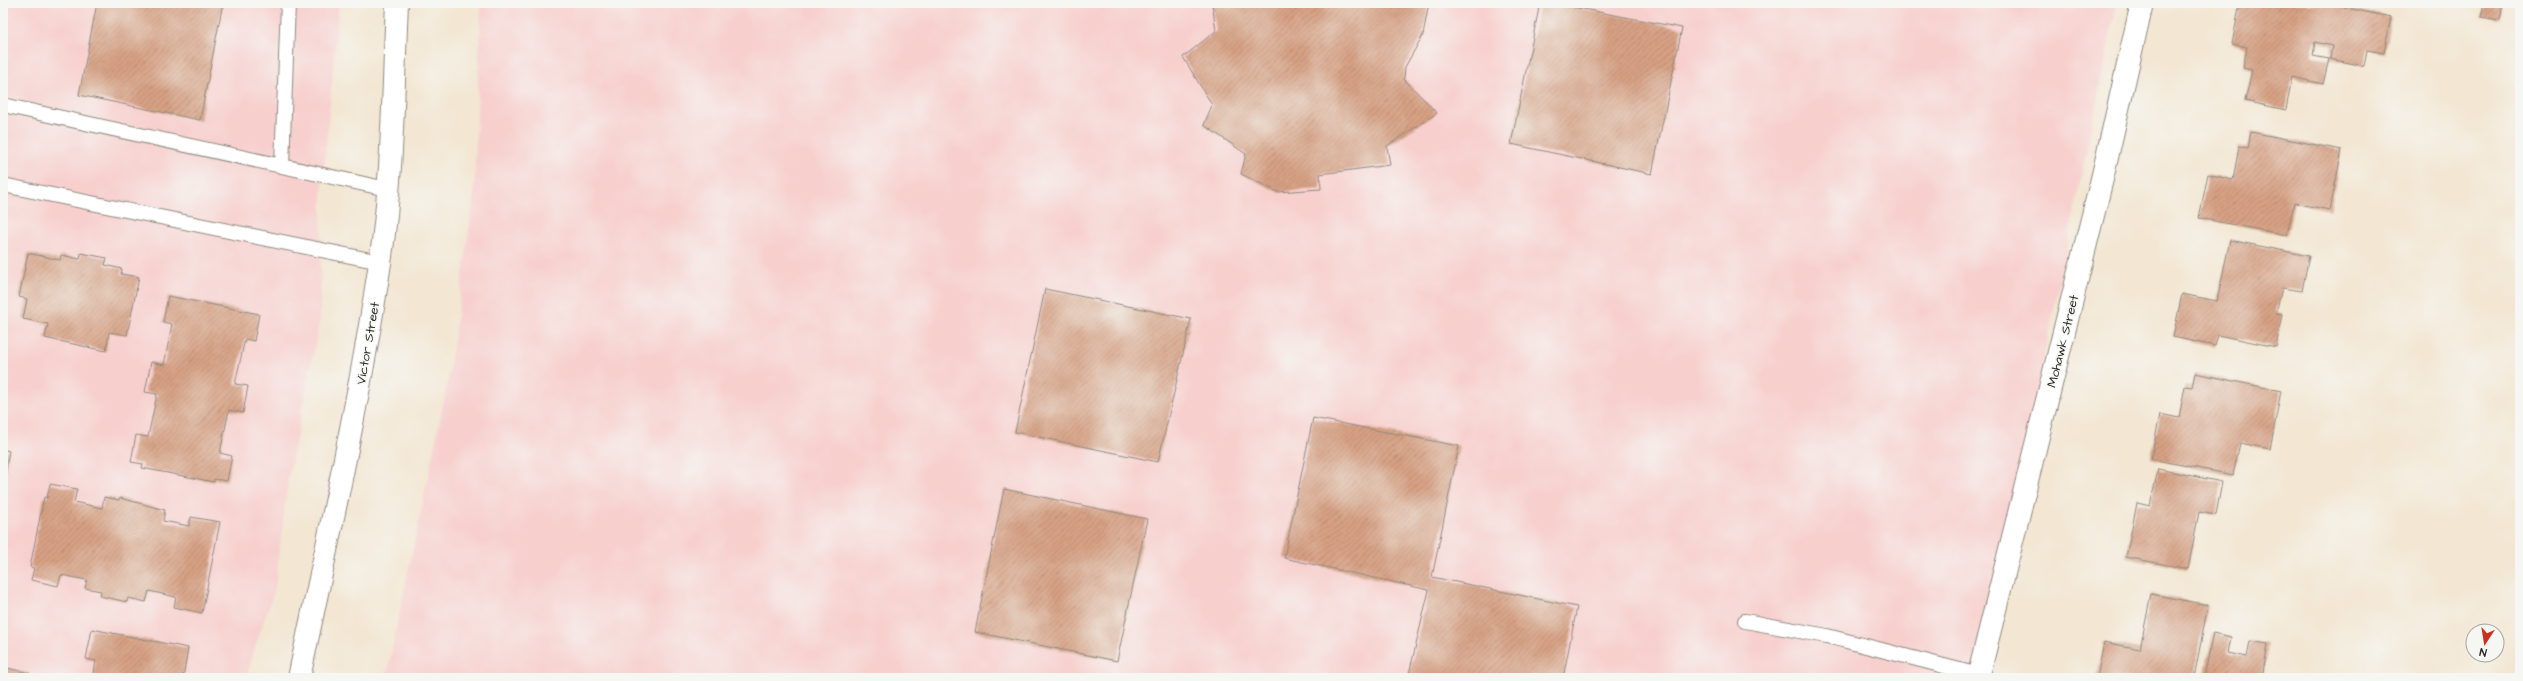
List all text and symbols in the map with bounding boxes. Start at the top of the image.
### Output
street label: Mohawk Street [2043,292,2083,389]
street label: Victor Street [352,300,384,386]
north arrow [2465,623,2505,663]
text: N [2478,644,2488,660]

